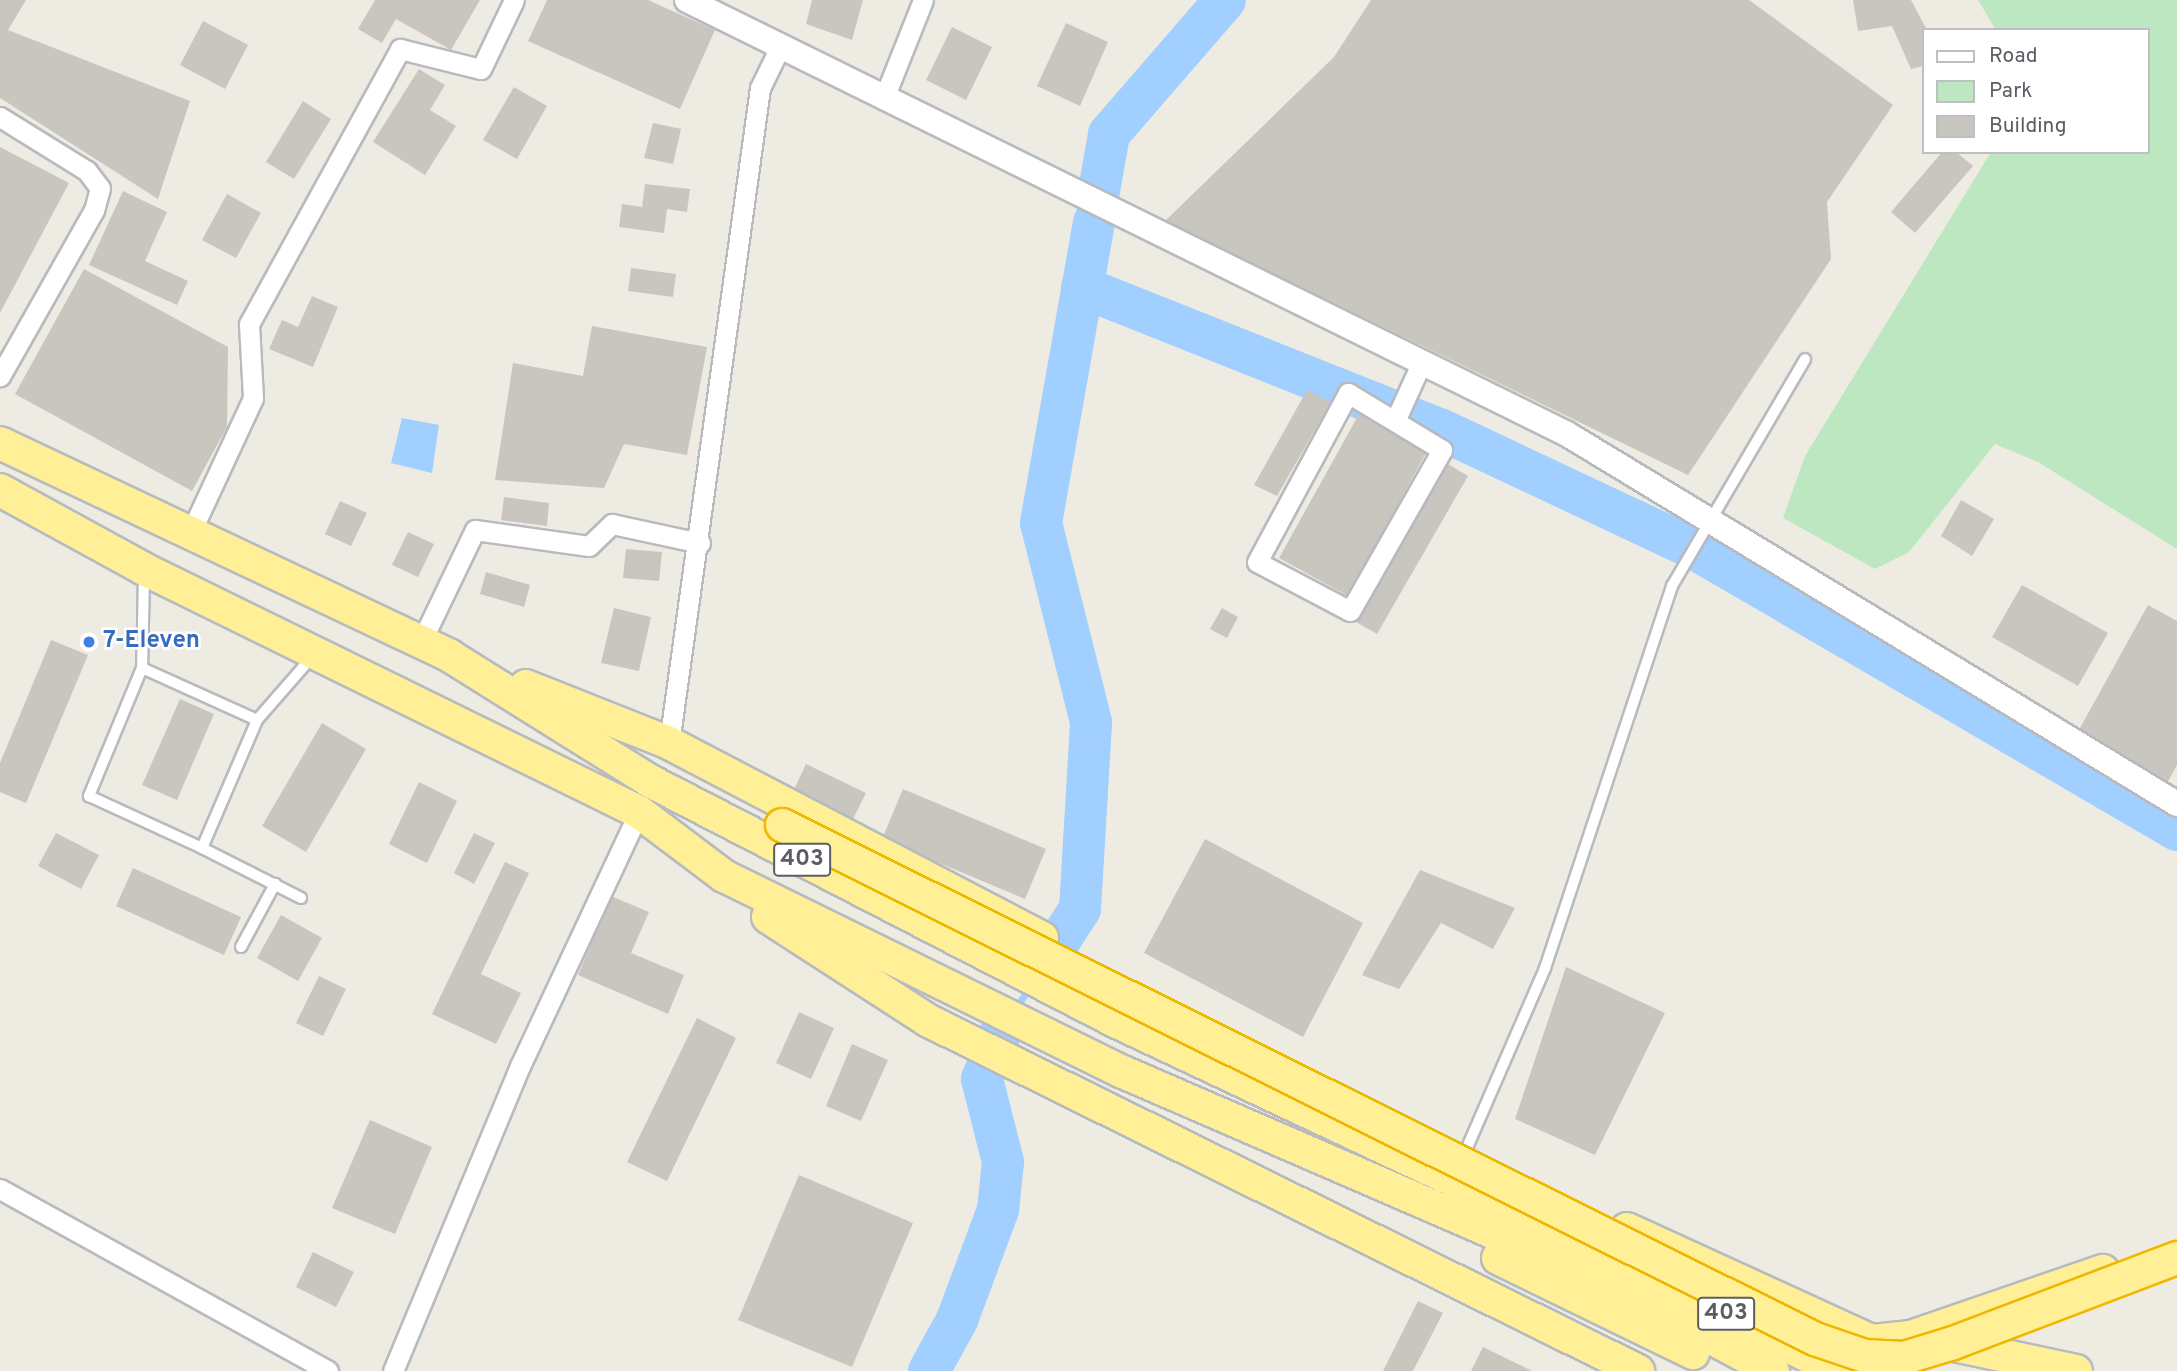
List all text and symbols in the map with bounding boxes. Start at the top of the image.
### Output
legend [1922,28,2149,154]
text: Road [1989,43,2038,70]
text: Park [1989,78,2032,105]
text: Building [1989,113,2067,140]
place label: 7-Eleven [103,628,200,656]
marker: 7-Eleven [81,634,97,650]
road number: 403 [772,840,832,880]
road number: 403 [1696,1294,1756,1334]

